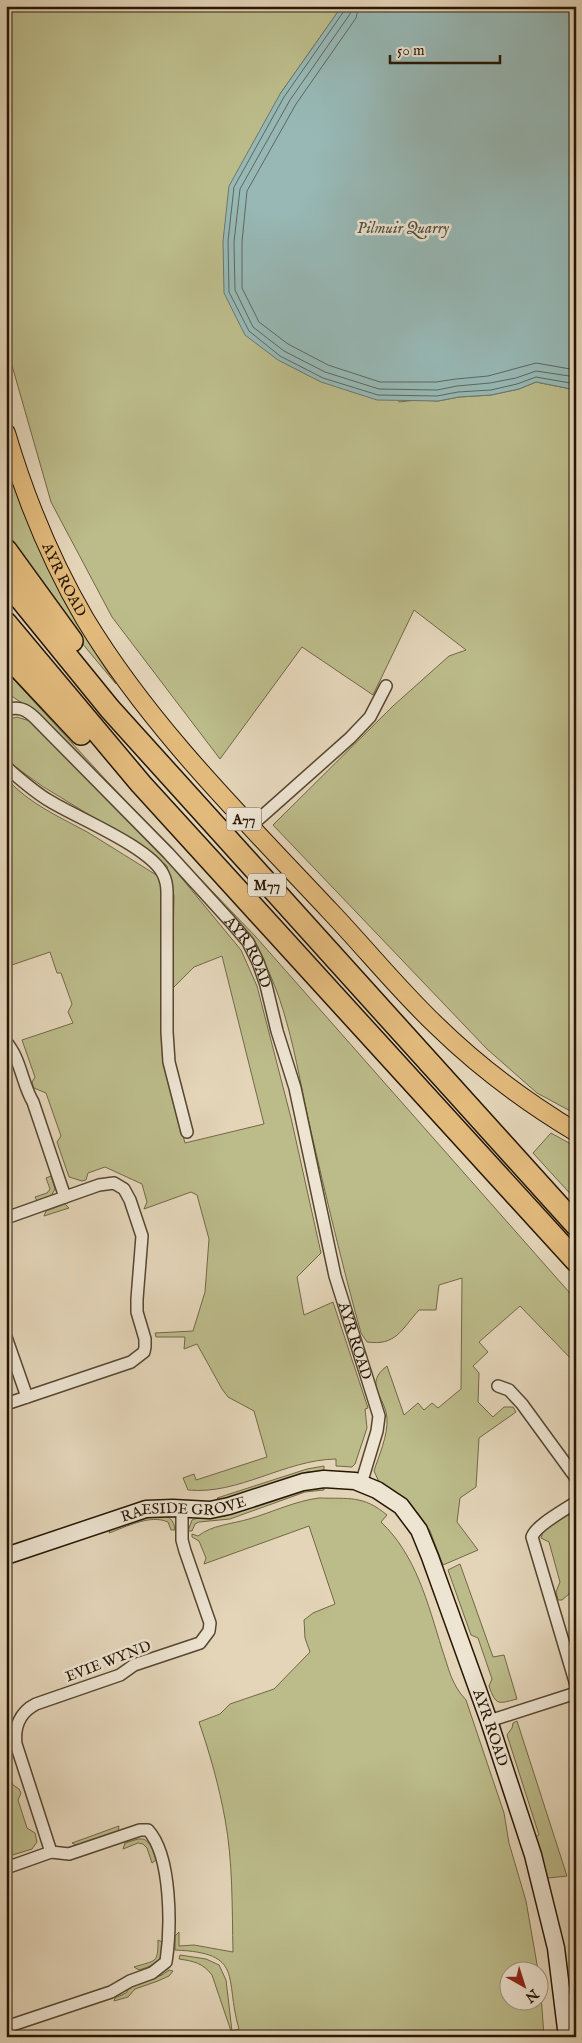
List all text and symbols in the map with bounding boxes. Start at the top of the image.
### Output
scale bar [390,32,500,64]
text: 50 m [397,41,425,60]
water label: Pilmuir Quarry [357,219,450,239]
street label: AYR ROAD [37,539,91,620]
road number: A77 [226,808,262,831]
road number: M77 [248,874,286,896]
street label: AYR ROAD [219,912,275,990]
street label: AYR ROAD [333,1299,376,1382]
street label: RAESIDE GROVE [118,1492,249,1527]
street label: EVIE WYND [63,1636,154,1687]
street label: AYR ROAD [468,1685,512,1769]
north arrow [500,1960,550,2010]
text: N [521,1984,543,2006]

